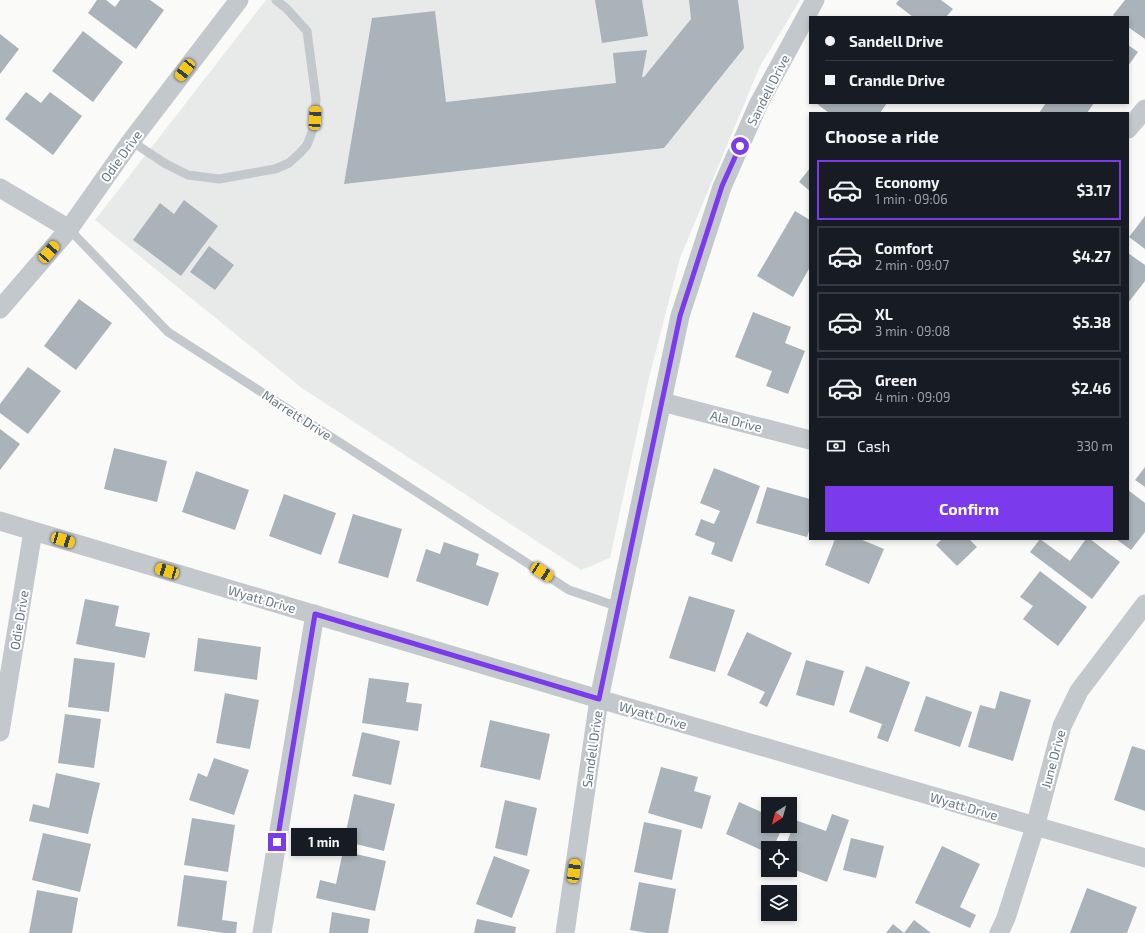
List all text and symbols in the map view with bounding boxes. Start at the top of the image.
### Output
text: Sandell Drive [849,32,943,50]
street label: Sandell Drive [743,52,793,128]
car [173,57,197,83]
text: Crandle Drive [849,71,945,89]
car [308,106,322,130]
text: Choose a ride [825,125,939,147]
street label: Odie Drive [97,127,145,185]
route start [731,137,749,155]
icon: car [827,172,863,208]
text: Economy [875,173,940,191]
text: $3.17 [1076,181,1111,199]
text: 1 min · 09:06 [875,191,948,207]
icon: car [827,238,863,274]
car [37,239,61,265]
text: Comfort [875,239,933,257]
text: $4.27 [1072,247,1111,265]
text: 2 min · 09:07 [875,257,949,273]
icon: car [827,304,863,340]
text: XL [875,305,893,323]
text: $5.38 [1073,313,1111,331]
text: 3 min · 09:08 [875,323,950,339]
icon: car [827,370,863,406]
text: Green [875,371,917,389]
text: $2.46 [1072,379,1111,397]
street label: Marrett Drive [259,387,335,443]
text: 4 min · 09:09 [875,389,951,405]
street label: Ala Drive [708,407,764,435]
icon: cash [825,435,847,457]
text: Cash [857,437,890,455]
text: 330 m [1076,438,1113,454]
button: Confirm [825,486,1113,532]
car [50,531,76,549]
car [529,560,555,584]
car [154,562,180,580]
street label: Wyatt Drive [226,582,298,616]
street label: Odie Drive [6,589,32,651]
street label: Wyatt Drive [617,698,689,732]
street label: Sandell Drive [579,709,605,789]
street label: June Drive [1037,728,1069,790]
street label: Wyatt Drive [928,789,1000,823]
north arrow [761,797,797,833]
map controls [761,797,797,921]
callout: 1 min [291,828,357,856]
route end [268,833,286,851]
text: 1 min [308,834,340,850]
button: locate [761,841,797,877]
car [566,858,582,884]
button: layers [761,885,797,921]

